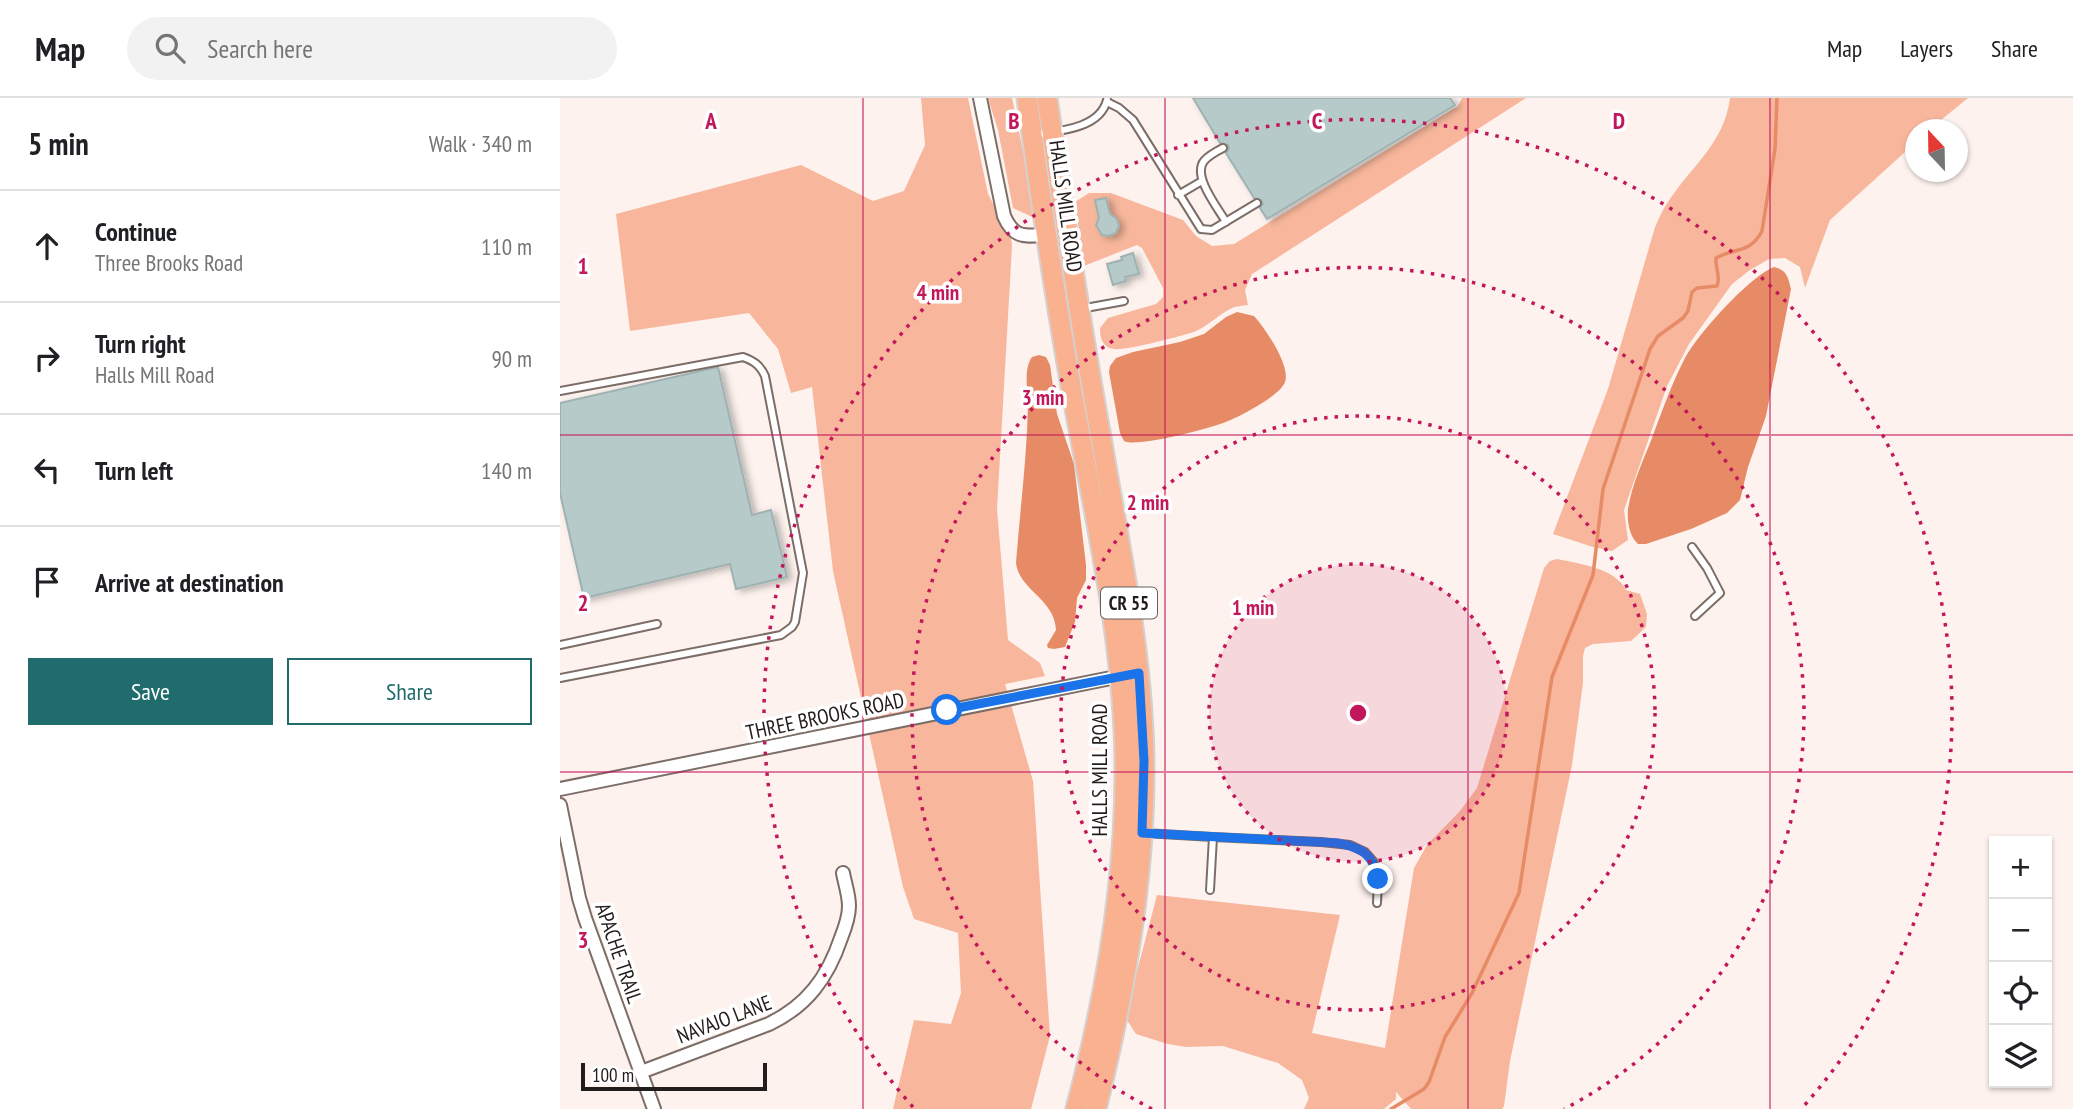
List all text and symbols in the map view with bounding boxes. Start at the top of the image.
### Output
search box [127,17,617,80]
text: Map [35,27,85,70]
icon: search [151,29,189,67]
text: Search here [207,32,313,65]
text: Map [1827,33,1862,64]
text: Layers [1900,33,1953,64]
text: Share [1991,33,2038,64]
text: A [704,106,717,135]
text: B [1008,106,1020,135]
text: C [1312,106,1323,135]
text: D [1613,106,1625,135]
north arrow [1905,119,1968,182]
text: 5 min [28,124,89,163]
text: Walk · 340 m [429,129,532,158]
street label: HALLS MILL ROAD [1043,138,1089,274]
text: Continue [95,215,177,248]
icon: ahead [28,227,66,265]
text: 110 m [481,232,532,261]
text: Three Brooks Road [95,248,243,277]
text: 1 [578,251,589,280]
text: 4 min [917,279,959,306]
text: Turn right [95,327,186,360]
icon: right [28,339,66,377]
text: 90 m [491,344,532,373]
text: Halls Mill Road [95,360,214,389]
text: 3 min [1022,384,1064,411]
icon: left [28,451,66,489]
text: Turn left [95,454,173,487]
text: 140 m [481,456,532,485]
text: 2 min [1127,489,1169,516]
icon: arrive [28,563,66,601]
text: Arrive at destination [95,566,284,599]
text: 2 [578,588,589,617]
road number: CR 55 [1101,588,1157,618]
text: 1 min [1232,594,1274,621]
button: Save [28,658,273,725]
button: Share [287,658,532,725]
street label: THREE BROOKS ROAD [743,686,907,746]
route start [931,694,962,725]
centre of rings [1346,701,1370,725]
street label: HALLS MILL ROAD [1086,703,1113,837]
map controls [1989,836,2052,1088]
button: + [1989,836,2052,899]
route end [1362,863,1393,894]
street label: APACHE TRAIL [589,899,649,1007]
button: − [1989,899,2052,962]
text: 3 [578,925,589,954]
button: locate [1989,962,2052,1025]
street label: NAVAJO LANE [673,989,775,1049]
button: layers [1989,1025,2052,1088]
scale bar [581,1060,766,1092]
text: 100 m [592,1063,634,1087]

